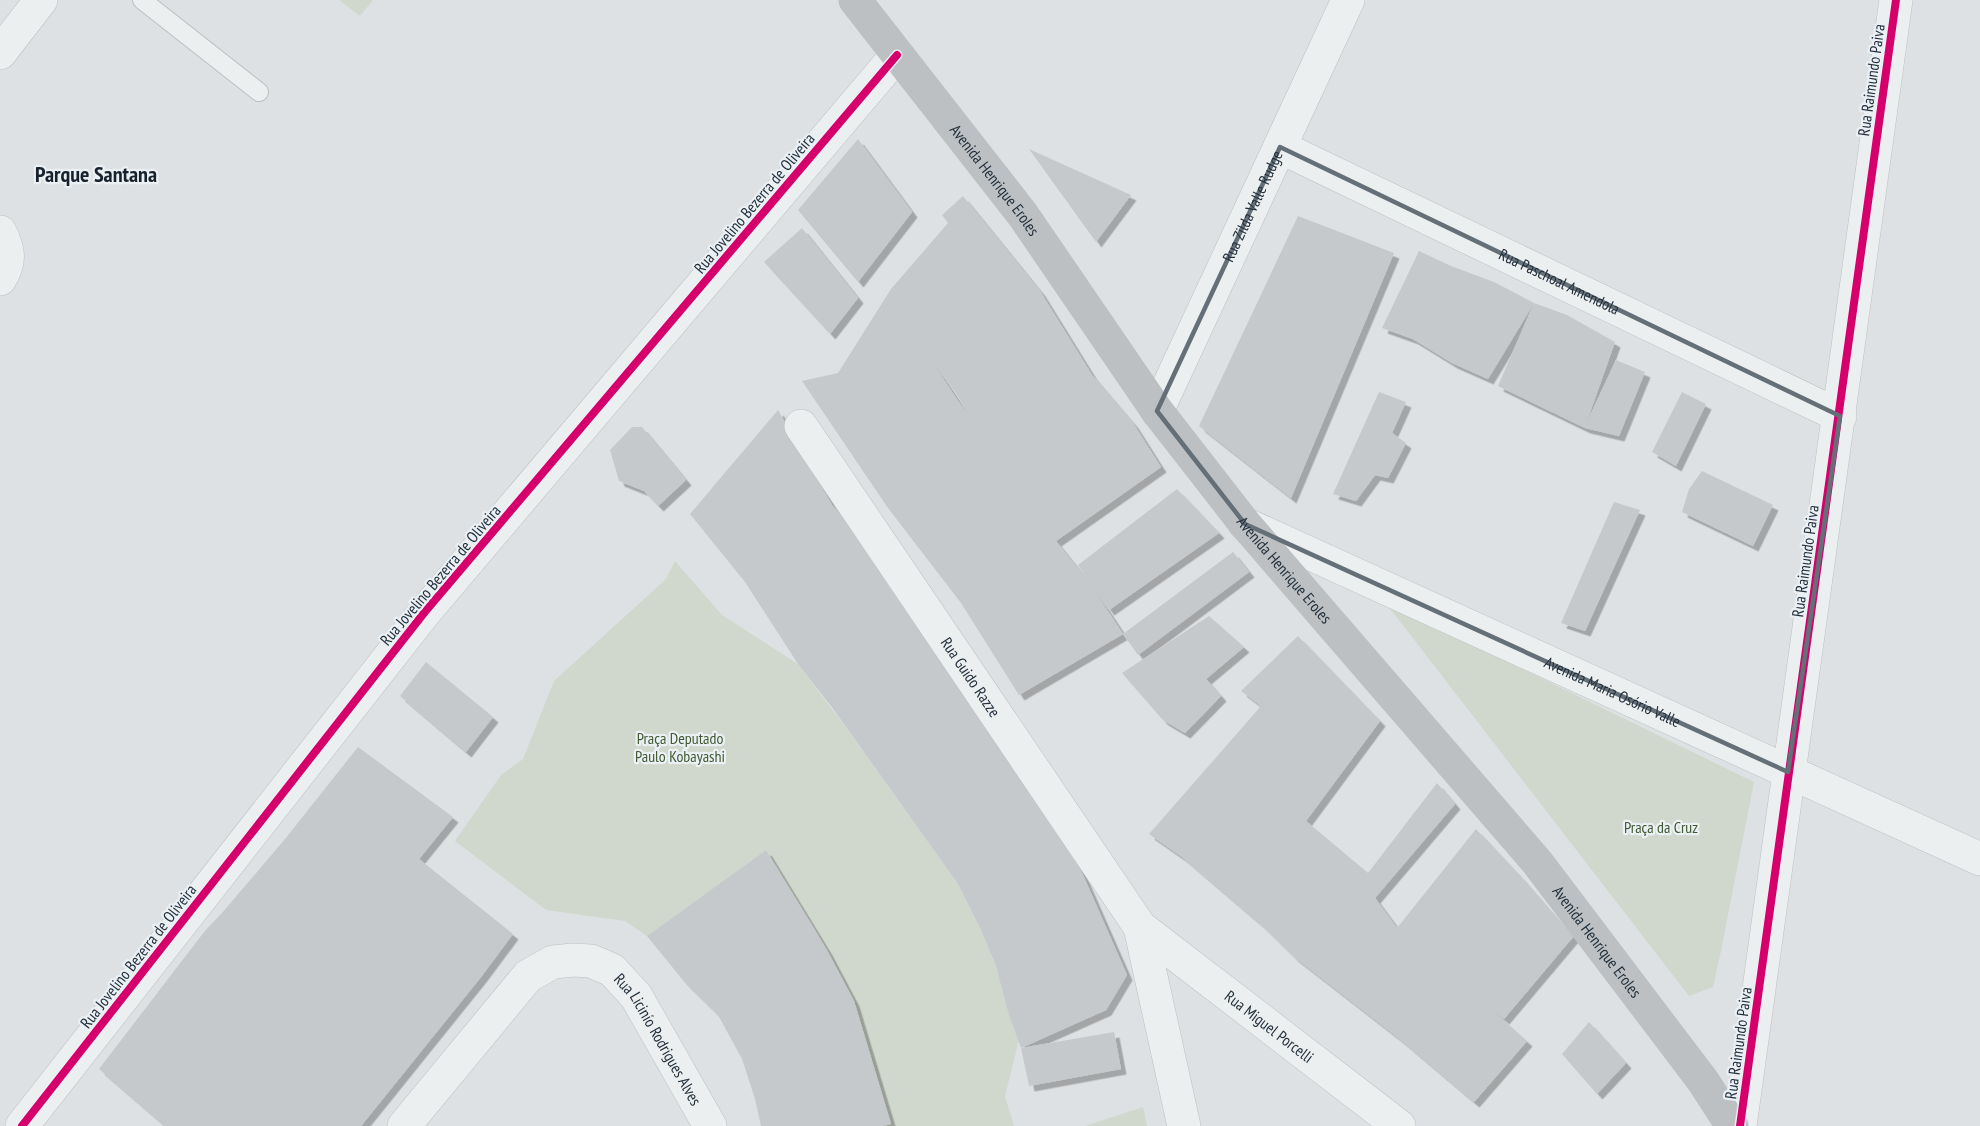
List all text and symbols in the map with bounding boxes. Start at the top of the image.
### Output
street label: Rua Raimundo Paiva [1853,23,1889,137]
street label: Avenida Henrique Eroles [946,120,1044,239]
street label: Rua Jovelino Bezerra de Oliveira [689,129,819,277]
street label: Rua Zilda Valle Rudge [1218,147,1287,265]
district label: Parque Santana [35,160,157,188]
street label: Rua Paschoal Amendola [1496,244,1623,319]
street label: Rua Jovelino Bezerra de Oliveira [375,501,505,649]
street label: Rua Raimundo Paiva [1787,504,1823,618]
street label: Avenida Henrique Eroles [1233,512,1336,627]
street label: Rua Guido Razze [937,633,1005,721]
street label: Avenida Maria Osório Valle [1541,652,1684,731]
park label: Praça Deputado Paulo Kobayashi [635,728,725,766]
park label: Praça da Cruz [1624,817,1698,837]
street label: Rua Jovelino Bezerra de Oliveira [76,880,200,1032]
street label: Avenida Henrique Eroles [1549,882,1646,1001]
street label: Rua Licinío Rodrigues Alves [610,969,706,1109]
street label: Rua Miguel Porcelli [1221,986,1318,1067]
street label: Rua Raimundo Paiva [1720,986,1756,1100]

